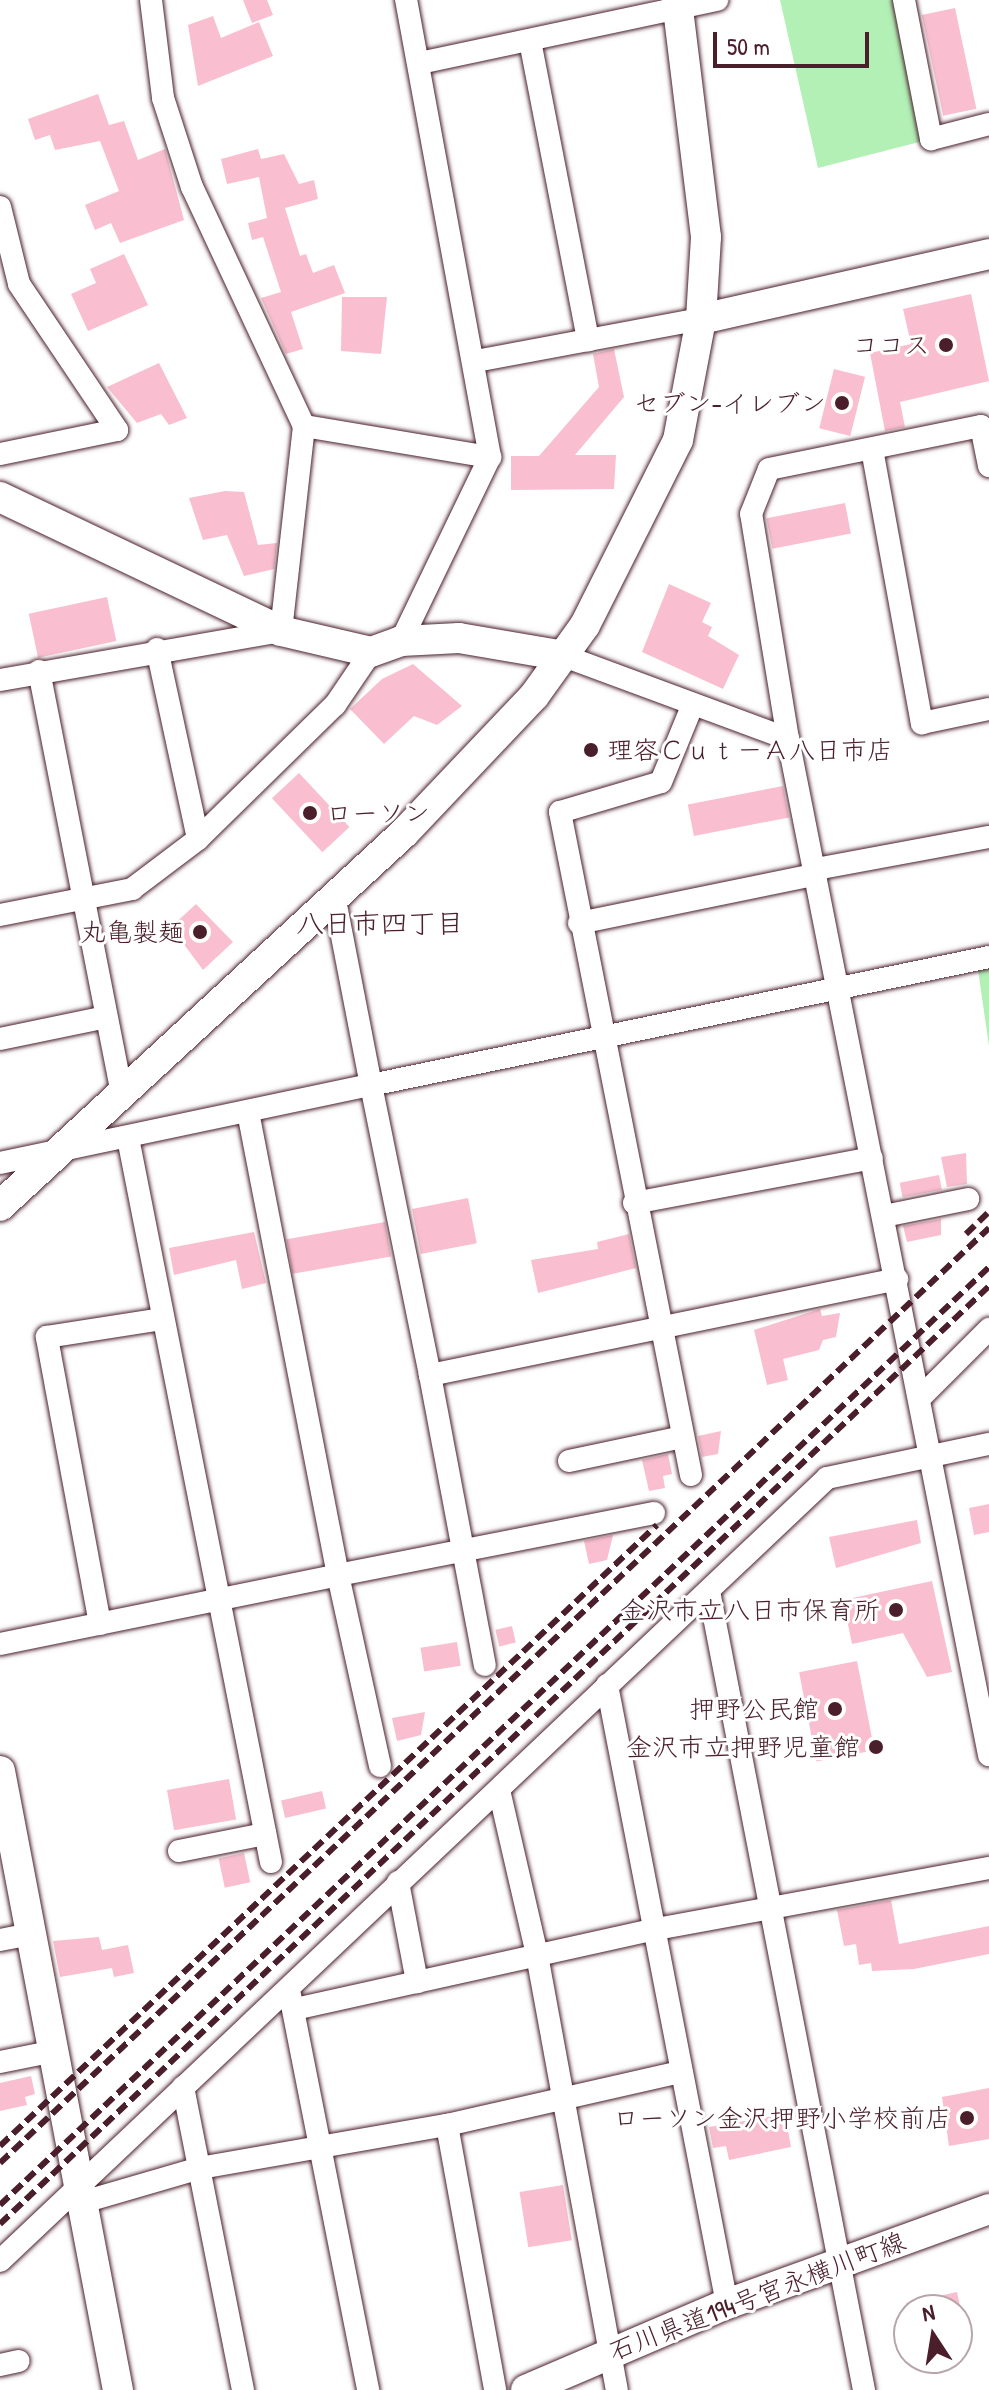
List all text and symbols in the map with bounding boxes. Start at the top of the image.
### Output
scale bar [717,16,873,66]
text: 50 m [727,30,770,62]
place label: ココス [852,329,930,361]
marker: ココス [937,336,955,354]
place label: セブン-イレブン [633,387,826,419]
marker: セブン-イレブン [833,394,851,412]
place label: 理容Ｃｕｔ－Ａ八日市店 [607,734,893,766]
marker: 理容Ｃｕｔ－Ａ八日市店 [582,741,600,759]
place label: ローソン [326,797,430,829]
marker: ローソン [301,804,319,822]
district label: 八日市四丁目 [296,906,464,940]
place label: 丸亀製麺 [80,916,184,948]
marker: 丸亀製麺 [191,923,209,941]
place label: 金沢市立八日市保育所 [620,1594,880,1626]
marker: 金沢市立八日市保育所 [887,1601,905,1619]
place label: 押野公民館 [689,1693,819,1725]
marker: 押野公民館 [826,1700,844,1718]
place label: 金沢市立押野児童館 [626,1731,860,1763]
marker: 金沢市立押野児童館 [867,1738,885,1756]
place label: ローソン金沢押野小学校前店 [613,2102,951,2134]
marker: ローソン金沢押野小学校前店 [958,2109,976,2127]
street label: 石川県道194号宮永横川町線 [604,2225,910,2367]
north arrow [893,2294,973,2374]
text: N [920,2297,937,2328]

